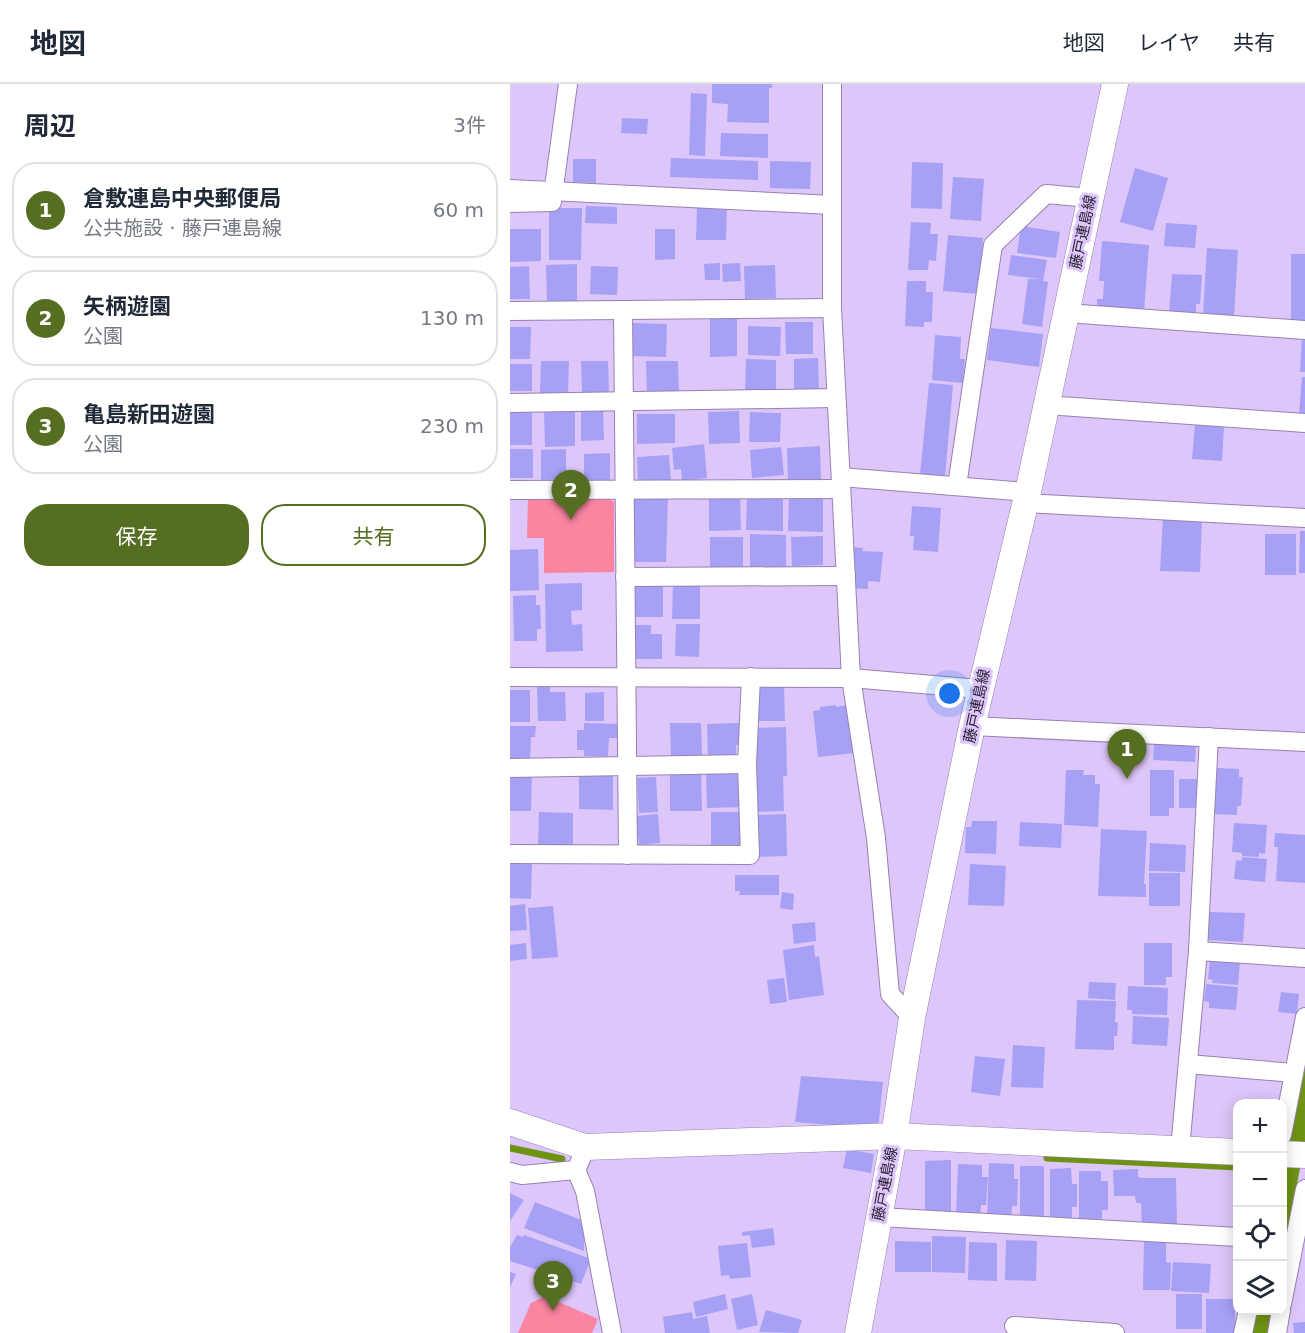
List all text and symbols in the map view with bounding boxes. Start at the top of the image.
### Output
text: 地図 [30,27,86,60]
text: 地図 [1063,31,1105,55]
text: レイヤ [1138,31,1200,55]
text: 共有 [1233,31,1275,55]
text: 周辺 [24,111,76,141]
text: 3件 [453,113,486,137]
text: 倉敷連島中央郵便局 [83,186,281,211]
street label: 藤戸連島線 [1066,193,1100,271]
text: 1 [39,198,52,222]
text: 60 m [433,198,484,222]
text: 公共施設 · 藤戸連島線 [83,216,282,240]
text: 矢柄遊園 [83,294,171,319]
text: 2 [39,306,52,330]
text: 130 m [420,306,484,330]
text: 公園 [83,324,123,348]
text: 亀島新田遊園 [83,402,215,427]
text: 3 [39,414,52,438]
text: 230 m [420,414,484,438]
text: 公園 [83,432,123,456]
pin: 2 [552,470,590,520]
button: 保存 [24,504,249,566]
button: 共有 [261,504,486,566]
street label: 藤戸連島線 [960,667,994,745]
your location [935,679,964,708]
pin: 1 [1108,730,1146,779]
map controls [1233,1099,1287,1315]
button: + [1233,1099,1287,1153]
street label: 藤戸連島線 [869,1145,901,1223]
button: − [1233,1153,1287,1207]
button: locate [1233,1207,1287,1261]
button: layers [1233,1261,1287,1315]
pin: 3 [534,1262,573,1311]

